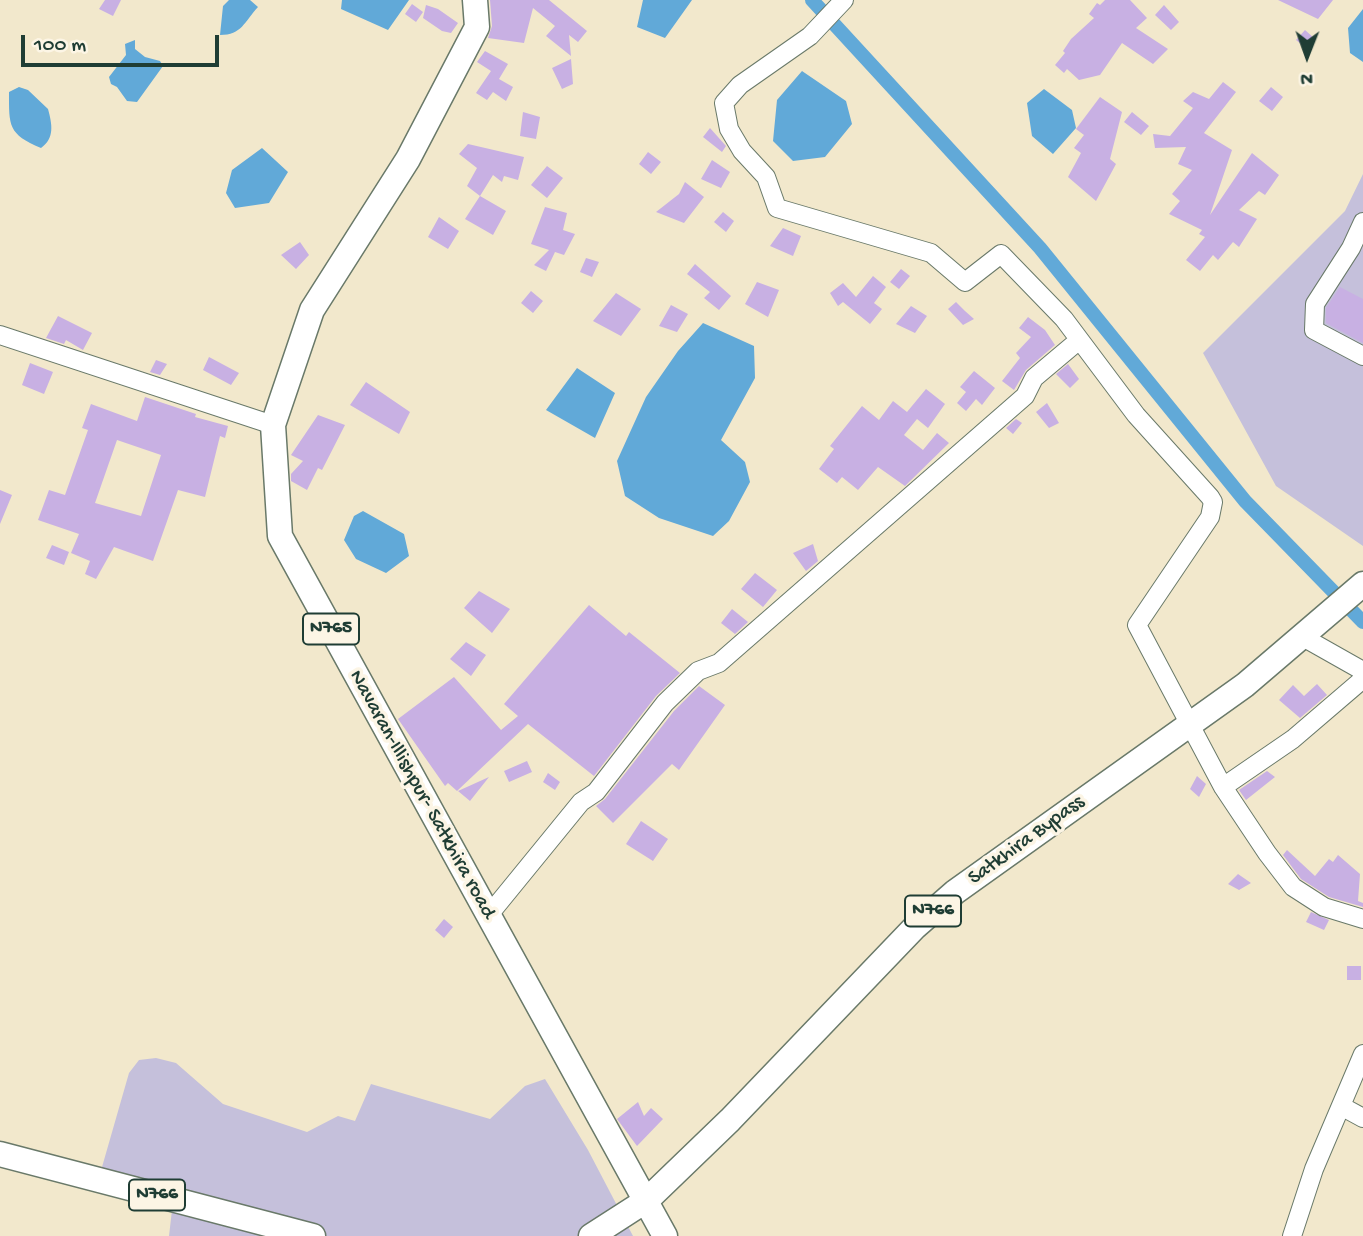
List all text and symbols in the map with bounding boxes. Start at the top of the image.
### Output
scale bar [24,21,222,65]
north arrow [1272,21,1342,91]
text: 100 m [34,34,86,59]
text: N [1300,66,1313,89]
road number: N765 [303,614,359,644]
street label: Navaran-Illishpur- Satkhira road [342,666,500,924]
street label: Satkhira Bypass [964,790,1090,892]
road number: N766 [905,896,961,926]
road number: N766 [129,1180,185,1210]

